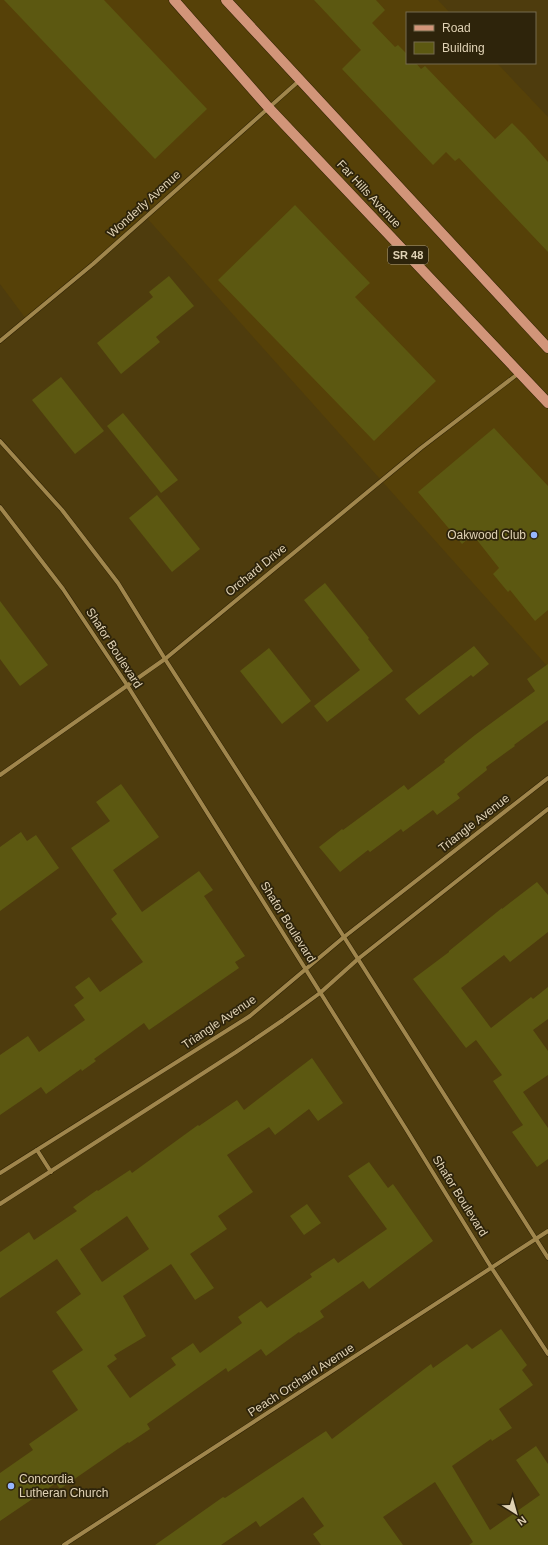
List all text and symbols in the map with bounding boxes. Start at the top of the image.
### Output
legend [406,12,536,64]
text: Road [442,21,471,35]
text: Building [442,41,485,55]
street label: Far Hills Avenue [334,157,404,231]
street label: Wonderly Avenue [105,167,184,241]
road number: SR 48 [388,246,428,264]
place label: Oakwood Club [447,528,526,542]
marker: Oakwood Club [529,530,539,540]
street label: Orchard Drive [223,541,290,599]
street label: Shafor Boulevard [83,605,145,691]
street label: Triangle Avenue [436,791,512,855]
street label: Shafor Boulevard [257,879,319,965]
street label: Triangle Avenue [179,992,259,1052]
street label: Shafor Boulevard [429,1153,491,1239]
street label: Peach Orchard Avenue [245,1340,357,1420]
place label: Concordia Lutheran Church [19,1472,108,1500]
marker: Concordia Lutheran Church [6,1481,16,1491]
north arrow [496,1493,536,1533]
text: N [515,1514,529,1528]

